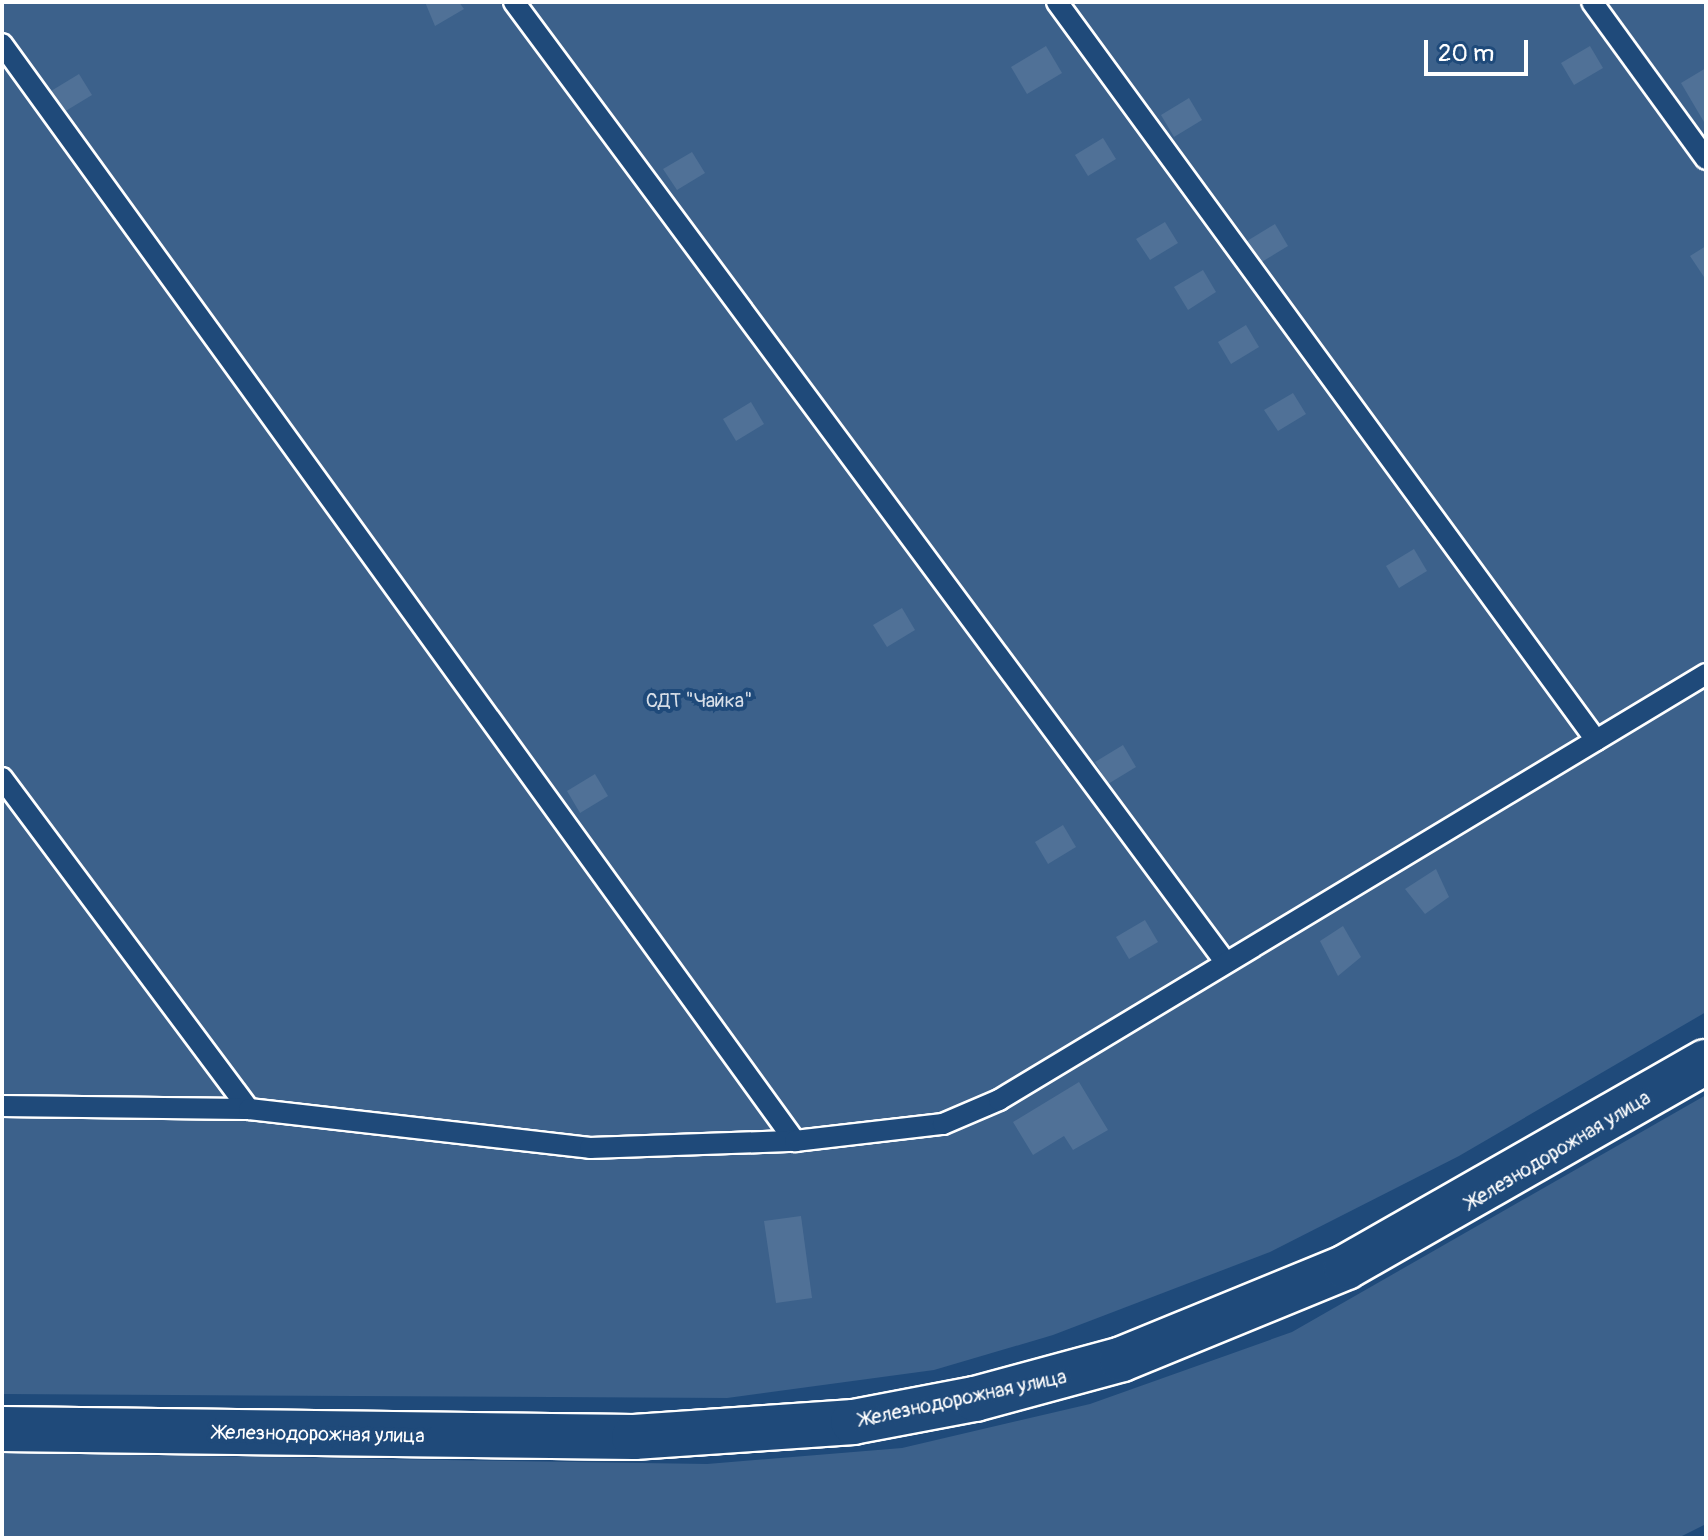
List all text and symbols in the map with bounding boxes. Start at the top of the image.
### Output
scale bar [1428,24,1532,74]
text: 20 m [1438,39,1494,68]
park label: СДТ "Чайка" [646,688,752,712]
street label: Железнодорожная улица [1461,1085,1655,1215]
street label: Железнодорожная улица [857,1364,1069,1432]
street label: Железнодорожная улица [213,1420,425,1448]

